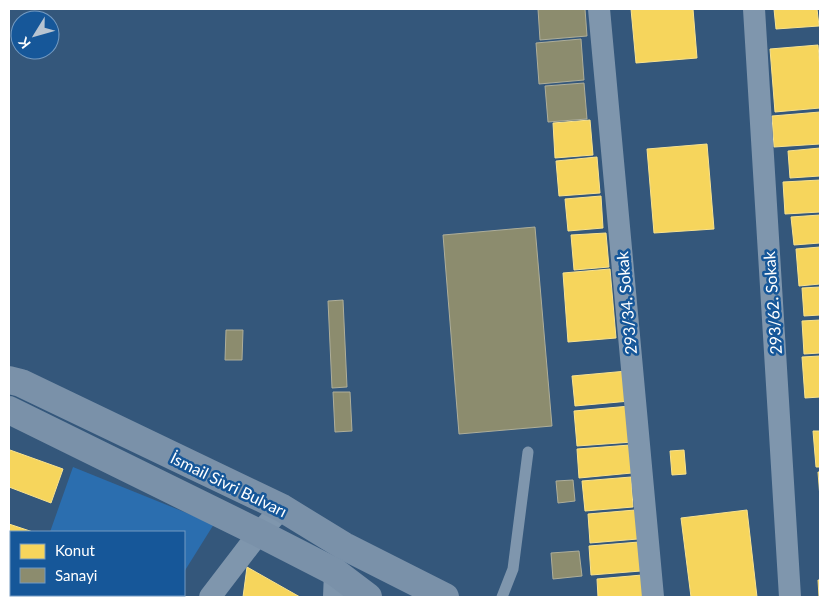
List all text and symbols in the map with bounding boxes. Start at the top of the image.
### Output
north arrow [10,10,60,60]
text: K [14,34,34,52]
street label: 293/34. Sokak [612,250,640,355]
street label: 293/62. Sokak [759,250,785,355]
street label: İsmail Sivri Bulvarı [168,448,290,520]
legend [10,531,185,596]
text: Konut [55,541,96,559]
text: Sanayi [55,566,97,584]

